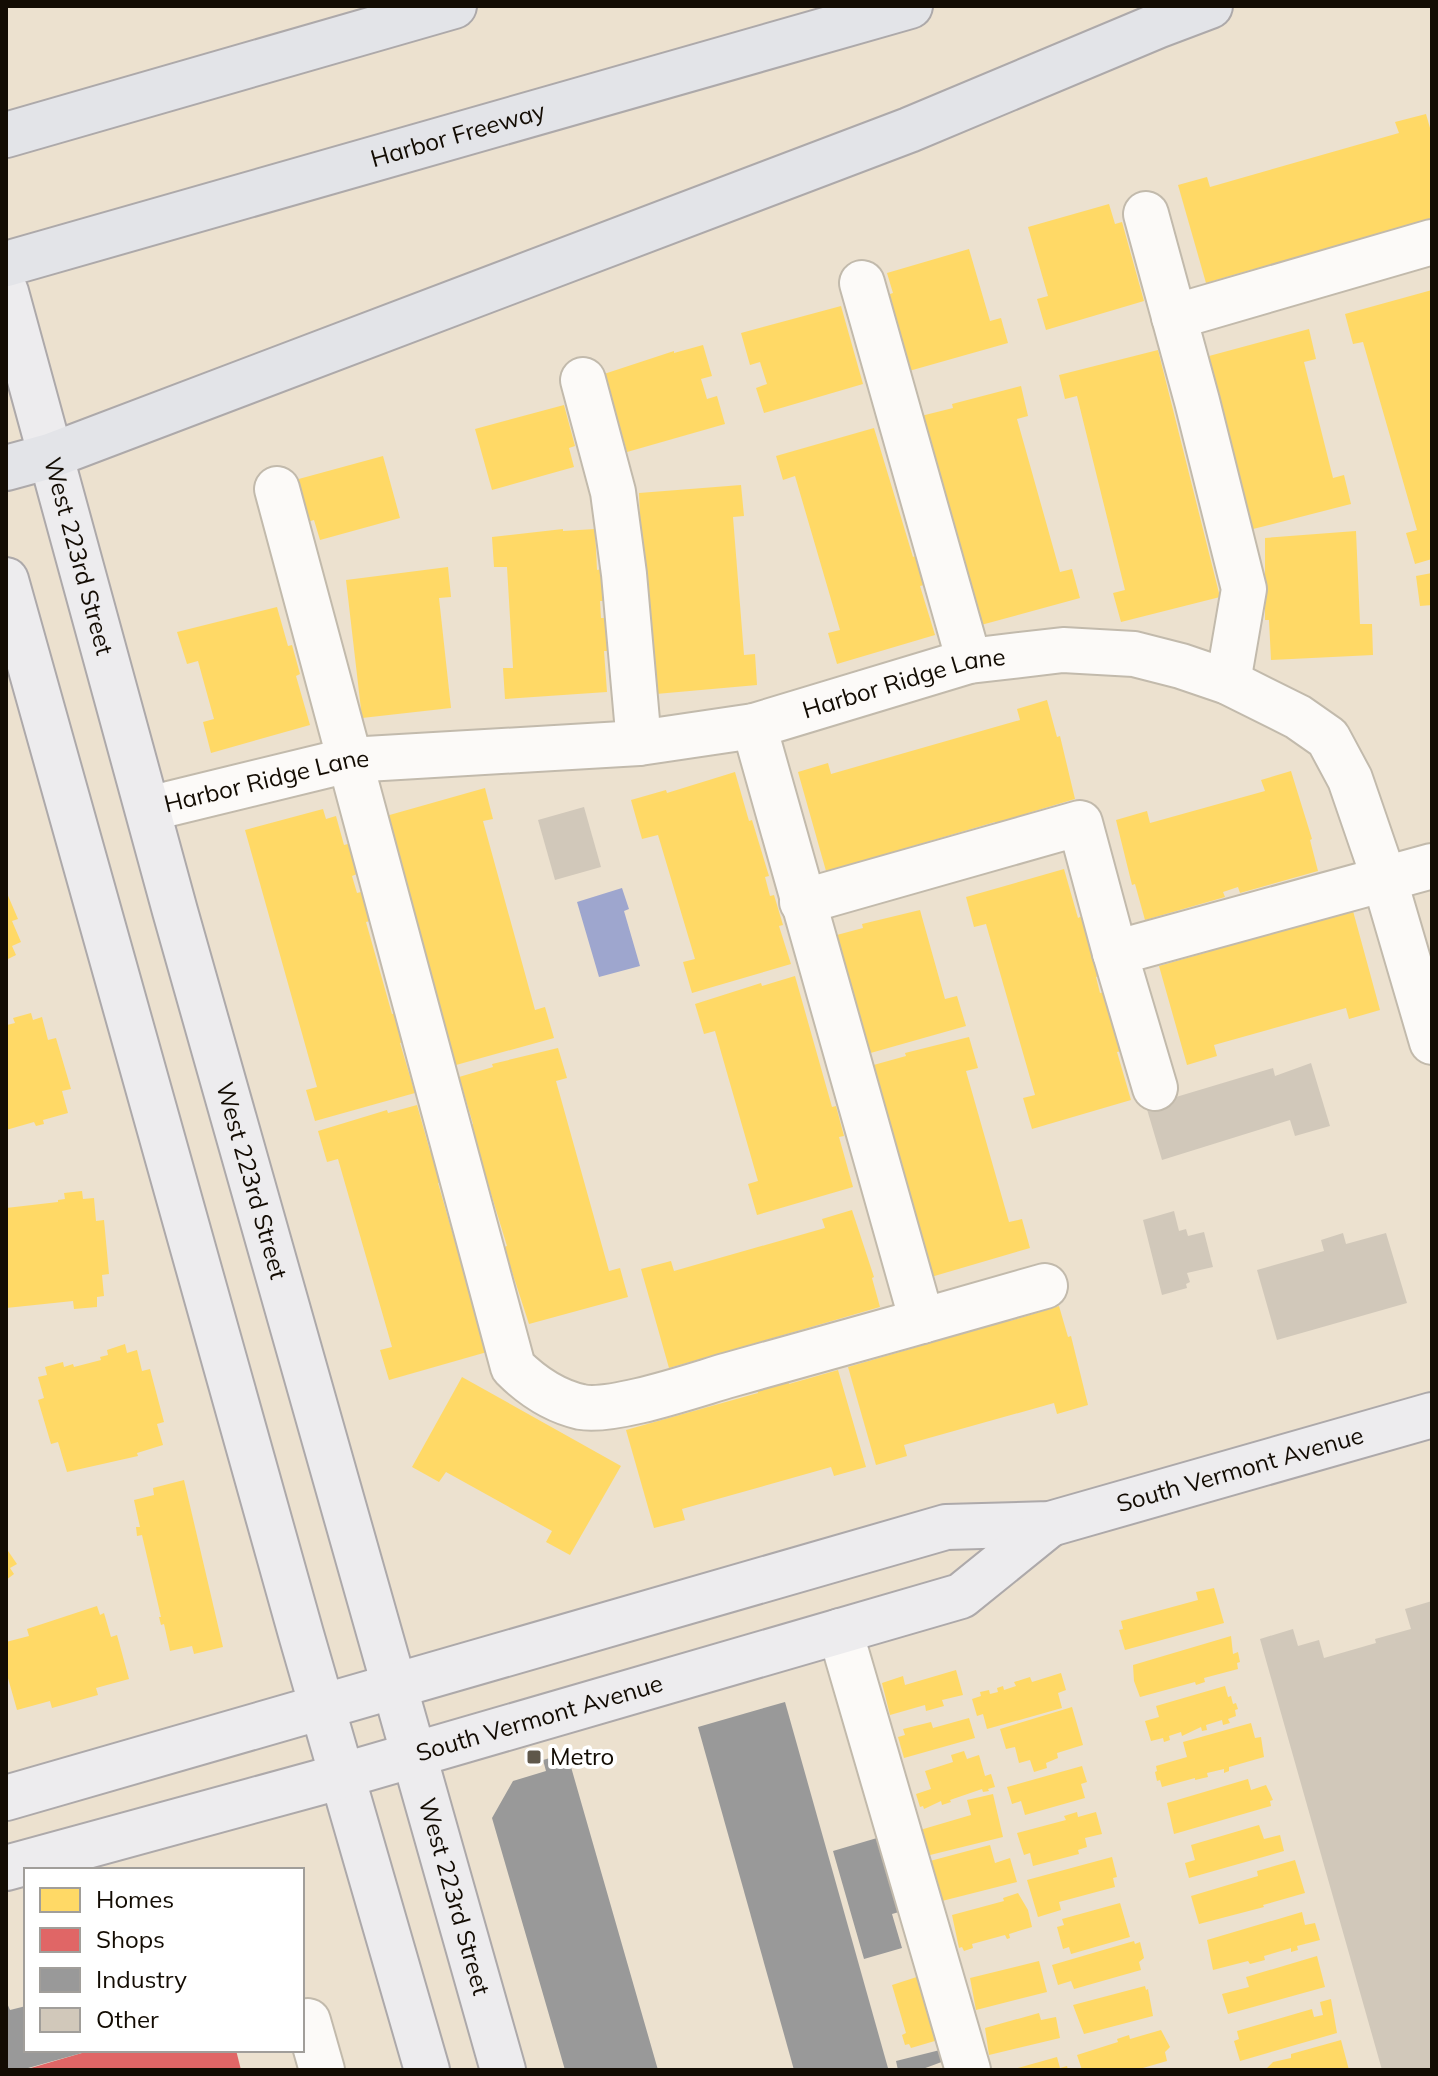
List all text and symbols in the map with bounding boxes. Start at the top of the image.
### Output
street label: Harbor Freeway [367,95,549,173]
street label: West 223rd Street [38,454,120,658]
street label: Harbor Ridge Lane [799,641,1007,725]
street label: Harbor Ridge Lane [161,743,370,819]
street label: West 223rd Street [210,1078,294,1283]
street label: South Vermont Avenue [1113,1419,1367,1518]
street label: South Vermont Avenue [412,1667,666,1768]
place label: Metro [550,1741,614,1771]
marker: Metro [525,1748,543,1766]
street label: West 223rd Street [413,1794,497,1998]
legend [24,1868,304,2052]
text: Homes [96,1884,174,1914]
text: Shops [96,1924,165,1954]
text: Industry [96,1964,187,1994]
text: Other [96,2004,159,2034]

